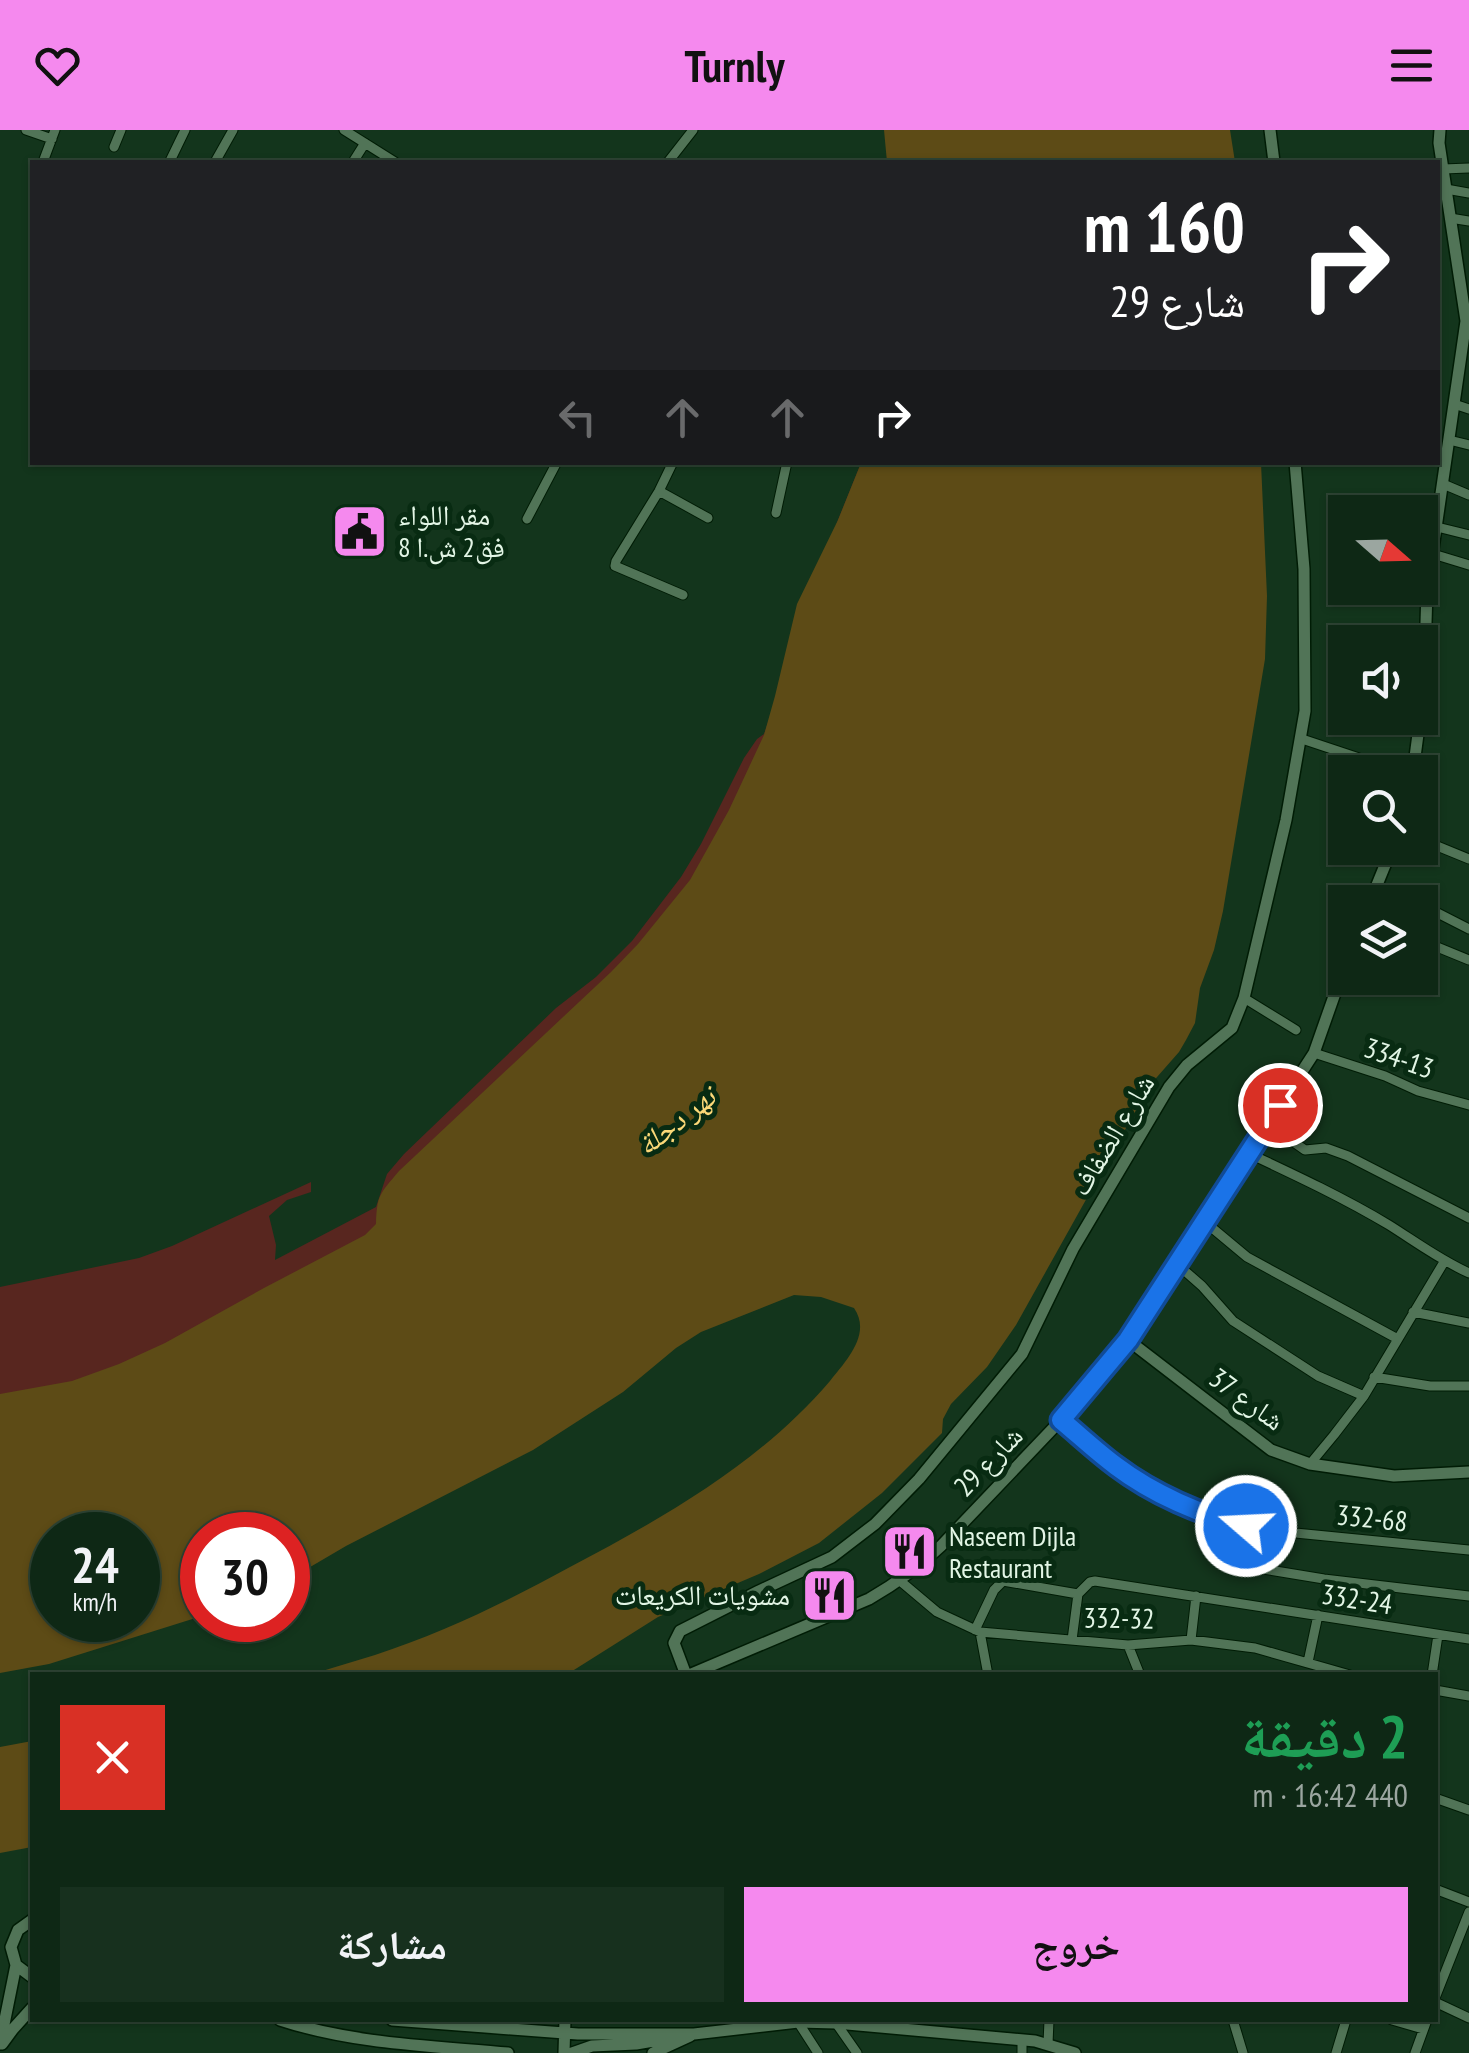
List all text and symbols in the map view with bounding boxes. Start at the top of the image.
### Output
text: Turnly [685,36,784,94]
icon: heart [30,38,85,93]
icon: menu [1384,38,1439,93]
text: 160 m [1084,181,1245,271]
icon: right [1280,200,1410,330]
text: شارع 29 [1109,271,1245,329]
icon: left [550,390,605,445]
icon: ahead [655,390,710,445]
icon: ahead [760,390,815,445]
icon: right [865,390,920,445]
north arrow [1328,495,1438,605]
map controls [1328,495,1438,995]
place label: مقر اللواء 8 فق2 ش.ا [398,496,505,565]
public building icon: مقر اللواء 8 فق2 ش.ا [329,501,389,561]
button: sound [1328,625,1438,735]
button: search [1328,755,1438,865]
button: layers [1328,885,1438,995]
street label: 334-13 [1359,1028,1439,1087]
pin [1238,1063,1323,1148]
street label: شارع الضفاف [1061,1067,1162,1202]
water label: نهر دجلة [627,1074,726,1163]
icon: arrive [1253,1078,1308,1133]
street label: شارع 37 [1202,1359,1292,1438]
street label: شارع 29 [945,1417,1030,1504]
position arrow [1194,1474,1298,1578]
street label: 332-68 [1335,1495,1409,1540]
speed limit sign: 30 [180,1512,310,1642]
place label: Naseem Dijla Restaurant [949,1517,1076,1586]
restaurant icon: Naseem Dijla Restaurant [880,1522,940,1582]
text: 24 [71,1532,119,1597]
restaurant icon: مشويات الكريعات [799,1565,859,1625]
street label: 332-24 [1319,1575,1395,1622]
place label: مشويات الكريعات [615,1576,790,1613]
text: km/h [73,1586,117,1618]
street label: 332-32 [1083,1598,1155,1637]
text: 2 دقيقة [1241,1697,1408,1775]
button: close [60,1705,165,1810]
text: 440 m · 16:42 [1253,1774,1408,1816]
button: مشاركة [60,1887,724,2002]
button: خروج [744,1887,1408,2002]

